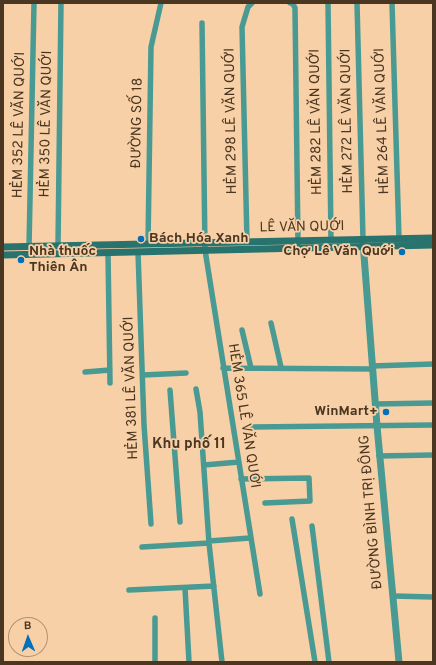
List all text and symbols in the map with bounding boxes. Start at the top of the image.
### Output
street label: HẺM 264 LÊ VĂN QUỚI [372,47,394,195]
street label: HẺM 298 LÊ VĂN QUỚI [222,48,242,194]
street label: HẺM 272 LÊ VĂN QUỚI [338,48,358,194]
street label: HẺM 282 LÊ VĂN QUỚI [307,49,327,195]
street label: HẺM 350 LÊ VĂN QUỚI [37,50,57,198]
street label: HẺM 352 LÊ VĂN QUỚI [10,52,30,198]
street label: ĐƯỜNG SỐ 18 [129,78,147,168]
street label: LÊ VĂN QUỚI [259,219,345,237]
place label: Bách Hóa Xanh [149,231,249,247]
marker: Bách Hóa Xanh [136,234,146,244]
place label: Nhà thuốc Thiên Ân [29,244,96,276]
place label: Chợ Lê Văn Quới [283,244,394,260]
marker: Chợ Lê Văn Quới [397,247,407,257]
marker: Nhà thuốc Thiên Ân [16,255,26,265]
street label: HẺM 381 LÊ VĂN QUỚI [121,316,143,460]
street label: HẺM 365 LÊ VĂN QUỚI [223,342,263,490]
place label: WinMart+ [314,404,378,420]
marker: WinMart+ [381,407,391,417]
street label: ĐƯỜNG BÌNH TRỊ ĐÔNG [357,434,387,590]
district label: Khu phố 11 [152,436,226,454]
north arrow [8,617,48,657]
text: B [24,619,32,633]

